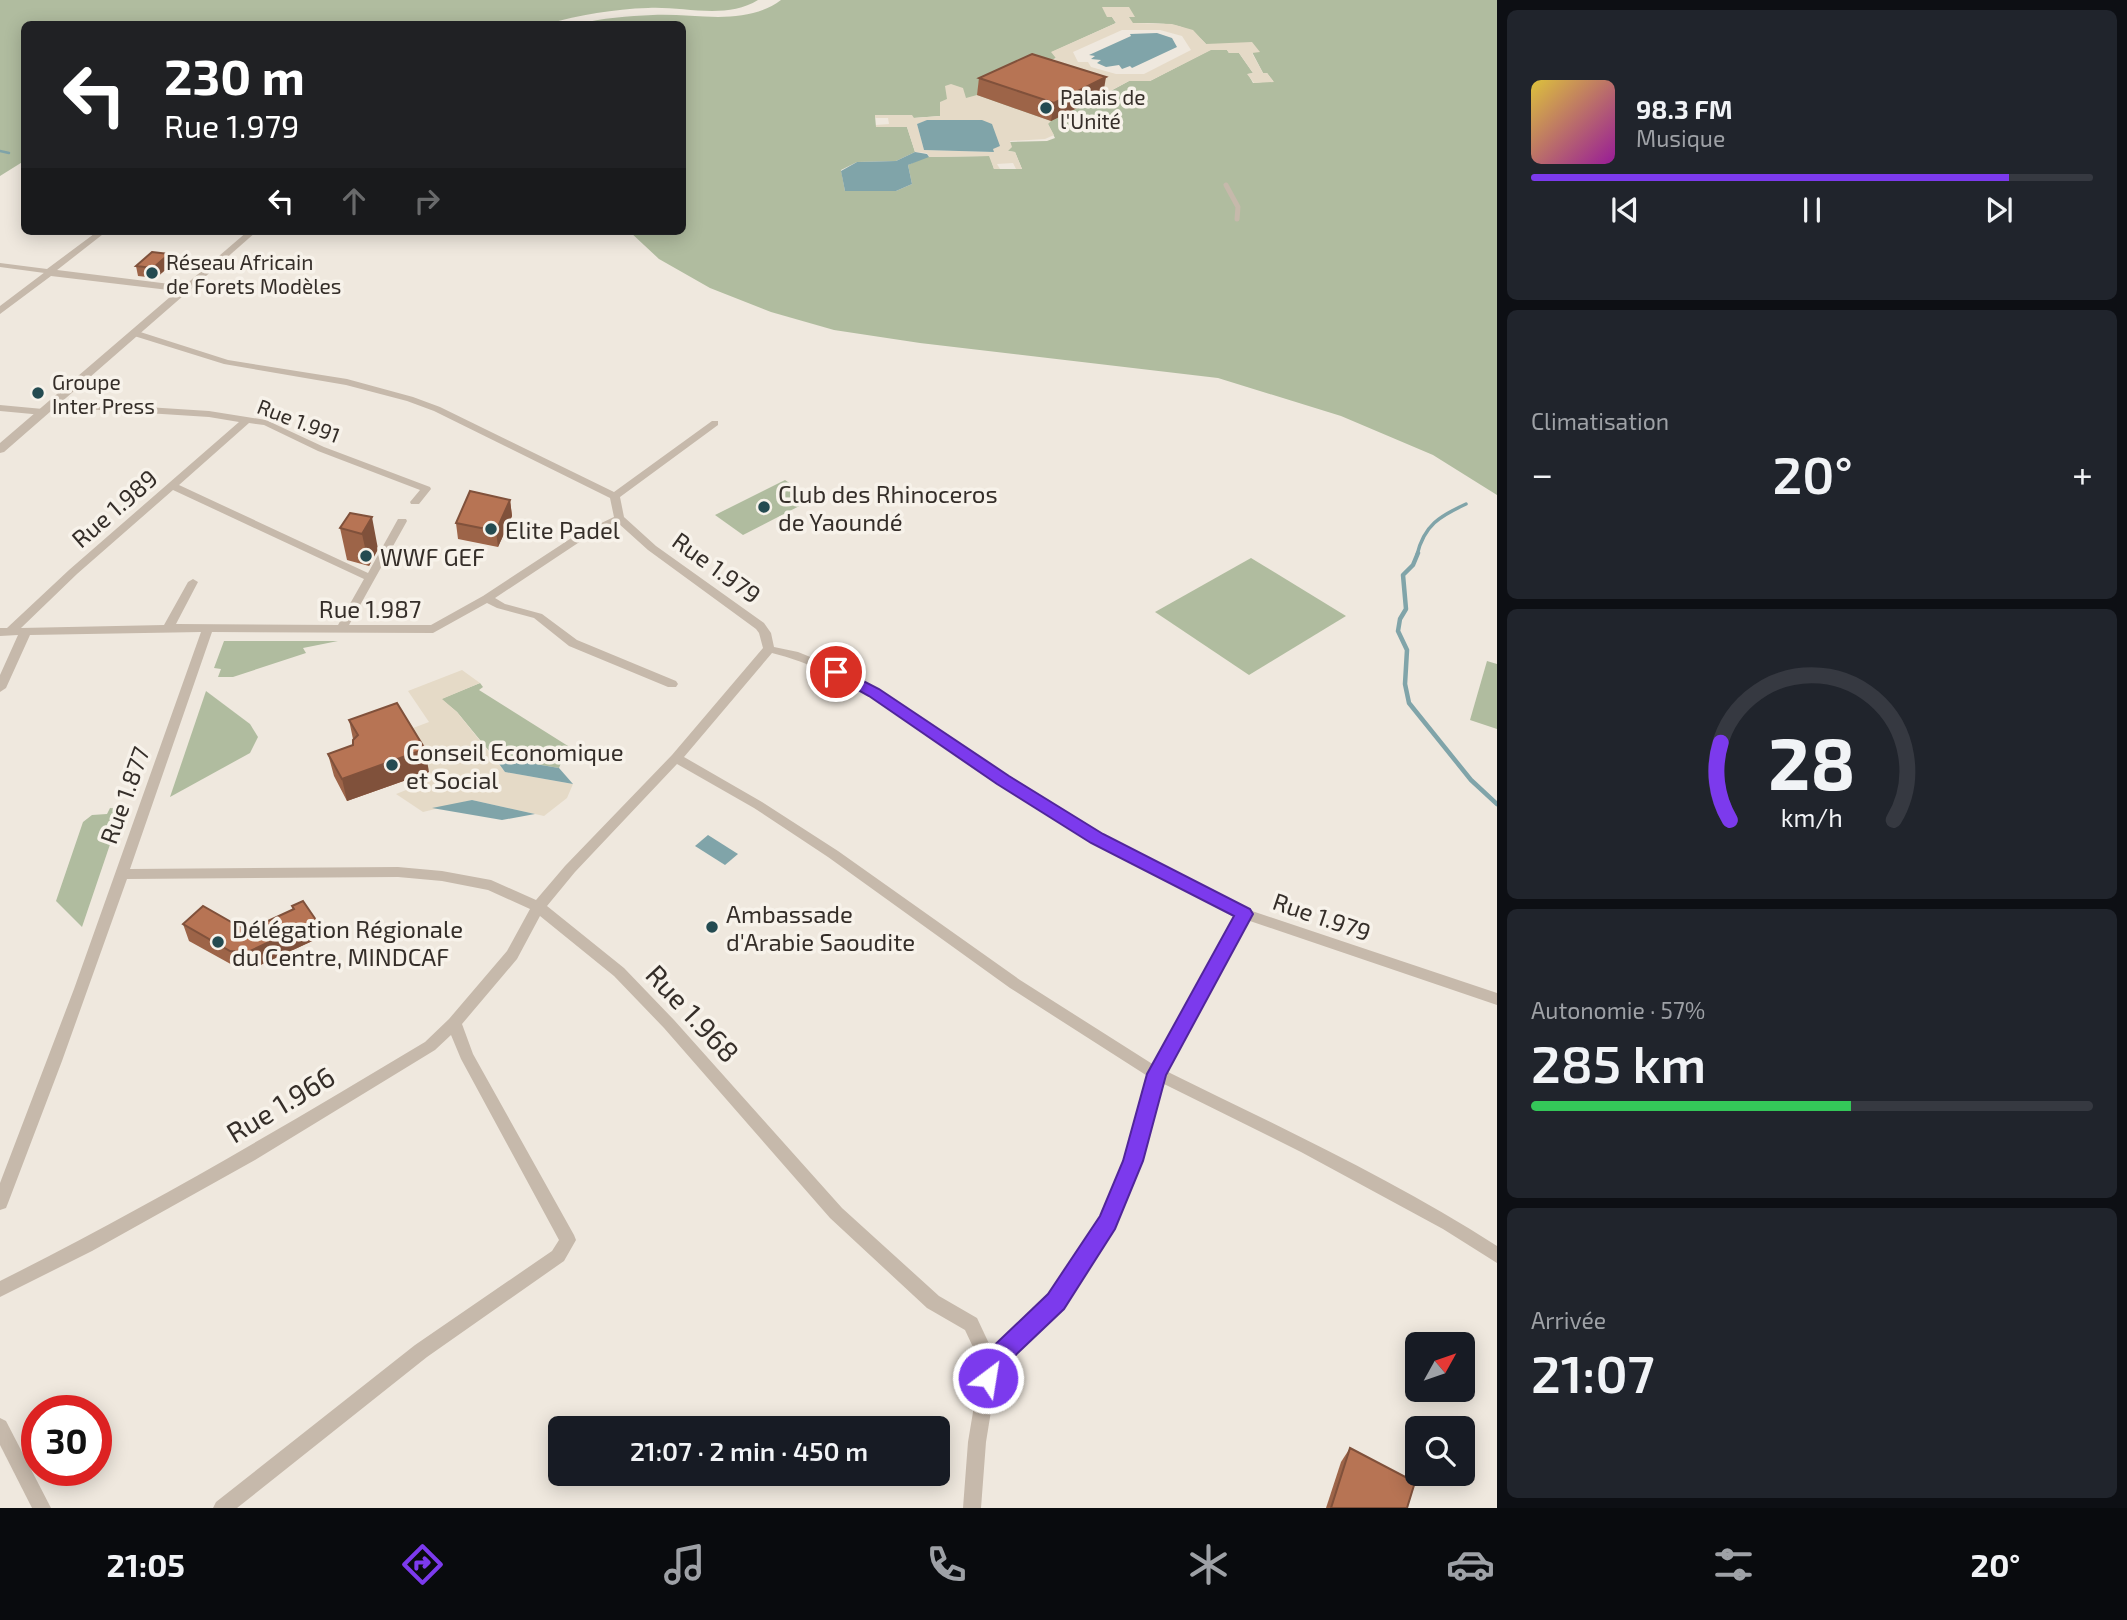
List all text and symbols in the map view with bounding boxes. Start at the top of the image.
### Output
text: 230 m [164,46,305,105]
icon: left [49,49,140,140]
place label: Palais de l'Unité [1060,84,1145,133]
text: 98.3 FM [1636,93,1733,124]
marker: Palais de l'Unité [1038,100,1054,116]
text: Rue 1.979 [164,106,299,144]
text: Musique [1636,124,1725,152]
icon: left [262,182,300,220]
icon: ahead [335,182,373,220]
icon: right [408,182,446,220]
icon: previous [1606,191,1644,229]
icon: pause [1793,191,1831,229]
icon: next [1980,191,2018,229]
place label: Réseau Africain de Forets Modèles [166,249,342,298]
marker: Réseau Africain de Forets Modèles [144,265,160,281]
place label: Groupe Inter Press [52,369,155,418]
marker: Groupe Inter Press [30,385,46,401]
street label: Rue 1.991 [254,393,344,447]
text: Climatisation [1531,407,1669,435]
text: 20° [1772,442,1853,504]
text: − [1531,450,1553,496]
text: + [2072,450,2093,496]
street label: Rue 1.989 [65,463,163,553]
place label: Club des Rhinoceros de Yaoundé [778,479,998,536]
marker: Club des Rhinoceros de Yaoundé [756,499,772,515]
place label: Elite Padel [505,515,620,544]
marker: Elite Padel [483,521,499,537]
street label: Rue 1.979 [667,525,767,609]
place label: WWF GEF [380,542,485,571]
marker: WWF GEF [358,548,374,564]
street label: Rue 1.987 [319,594,421,623]
pin [806,642,866,702]
icon: arrive [817,653,855,691]
text: 28 [1768,717,1856,805]
place label: Conseil Economique et Social [406,737,624,794]
street label: Rue 1.877 [93,743,155,847]
marker: Conseil Economique et Social [384,757,400,773]
text: km/h [1781,802,1843,832]
street label: Rue 1.979 [1269,886,1375,946]
place label: Ambassade d'Arabie Saoudite [726,899,915,956]
place label: Délégation Régionale du Centre, MINDCAF [232,914,463,971]
marker: Ambassade d'Arabie Saoudite [704,919,720,935]
marker: Délégation Régionale du Centre, MINDCAF [210,934,226,950]
street label: Rue 1.968 [639,957,747,1069]
text: Autonomie · 57% [1531,996,1705,1024]
text: 285 km [1531,1031,1706,1093]
street label: Rue 1.966 [220,1058,340,1150]
text: Arrivée [1531,1306,1606,1334]
north arrow [1405,1332,1475,1402]
map controls [1405,1332,1475,1486]
position arrow [951,1341,1025,1415]
text: 21:07 [1531,1341,1655,1403]
speed limit sign: 30 [21,1395,112,1486]
button: search [1405,1416,1475,1486]
text: 21:07 · 2 min · 450 m [630,1435,868,1466]
icon: directions [398,1540,447,1589]
icon: music [660,1540,709,1589]
icon: phone [922,1540,971,1589]
icon: climate [1184,1540,1233,1589]
icon: car [1446,1540,1495,1589]
icon: filters [1709,1540,1758,1589]
text: 21:05 [107,1545,185,1583]
text: 20° [1971,1545,2020,1583]

